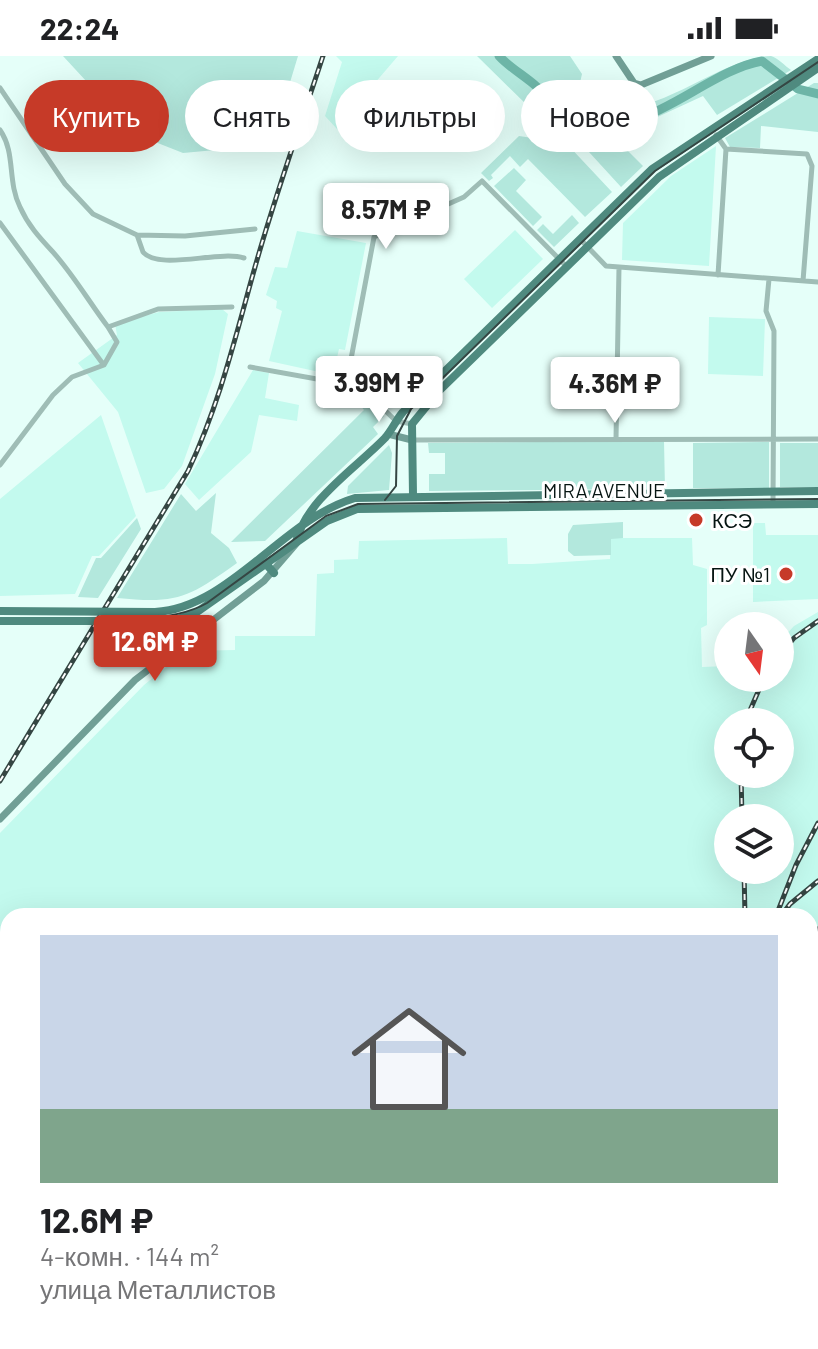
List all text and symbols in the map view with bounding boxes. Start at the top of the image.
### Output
text: 22:24 [40,10,119,46]
chip: Купить [24,80,169,152]
chip: Снять [185,80,319,152]
chip: Фильтры [335,80,505,152]
chip: Новое [521,80,658,152]
pin: 8.57M ₽ [312,183,460,251]
text: 8.57M ₽ [341,193,431,224]
pin: 3.99M ₽ [305,356,453,424]
pin: 4.36M ₽ [541,357,689,425]
text: 3.99M ₽ [334,366,424,397]
text: 4.36M ₽ [569,367,661,398]
street label: MIRA AVENUE [543,478,665,502]
place label: КСЭ [712,508,752,532]
marker: КСЭ [687,511,705,529]
place label: ПУ №1 [710,562,770,586]
marker: ПУ №1 [777,565,795,583]
north arrow [714,612,794,692]
map controls [714,612,794,884]
pin: 12.6M ₽ [81,615,229,683]
text: 12.6M ₽ [112,625,198,656]
button: locate [714,708,794,788]
button: layers [714,804,794,884]
icon: home [337,987,481,1131]
text: 12.6M ₽ [40,1199,153,1240]
text: 4-комн. · 144 m² [40,1240,219,1271]
text: улица Металлистов [40,1273,276,1304]

